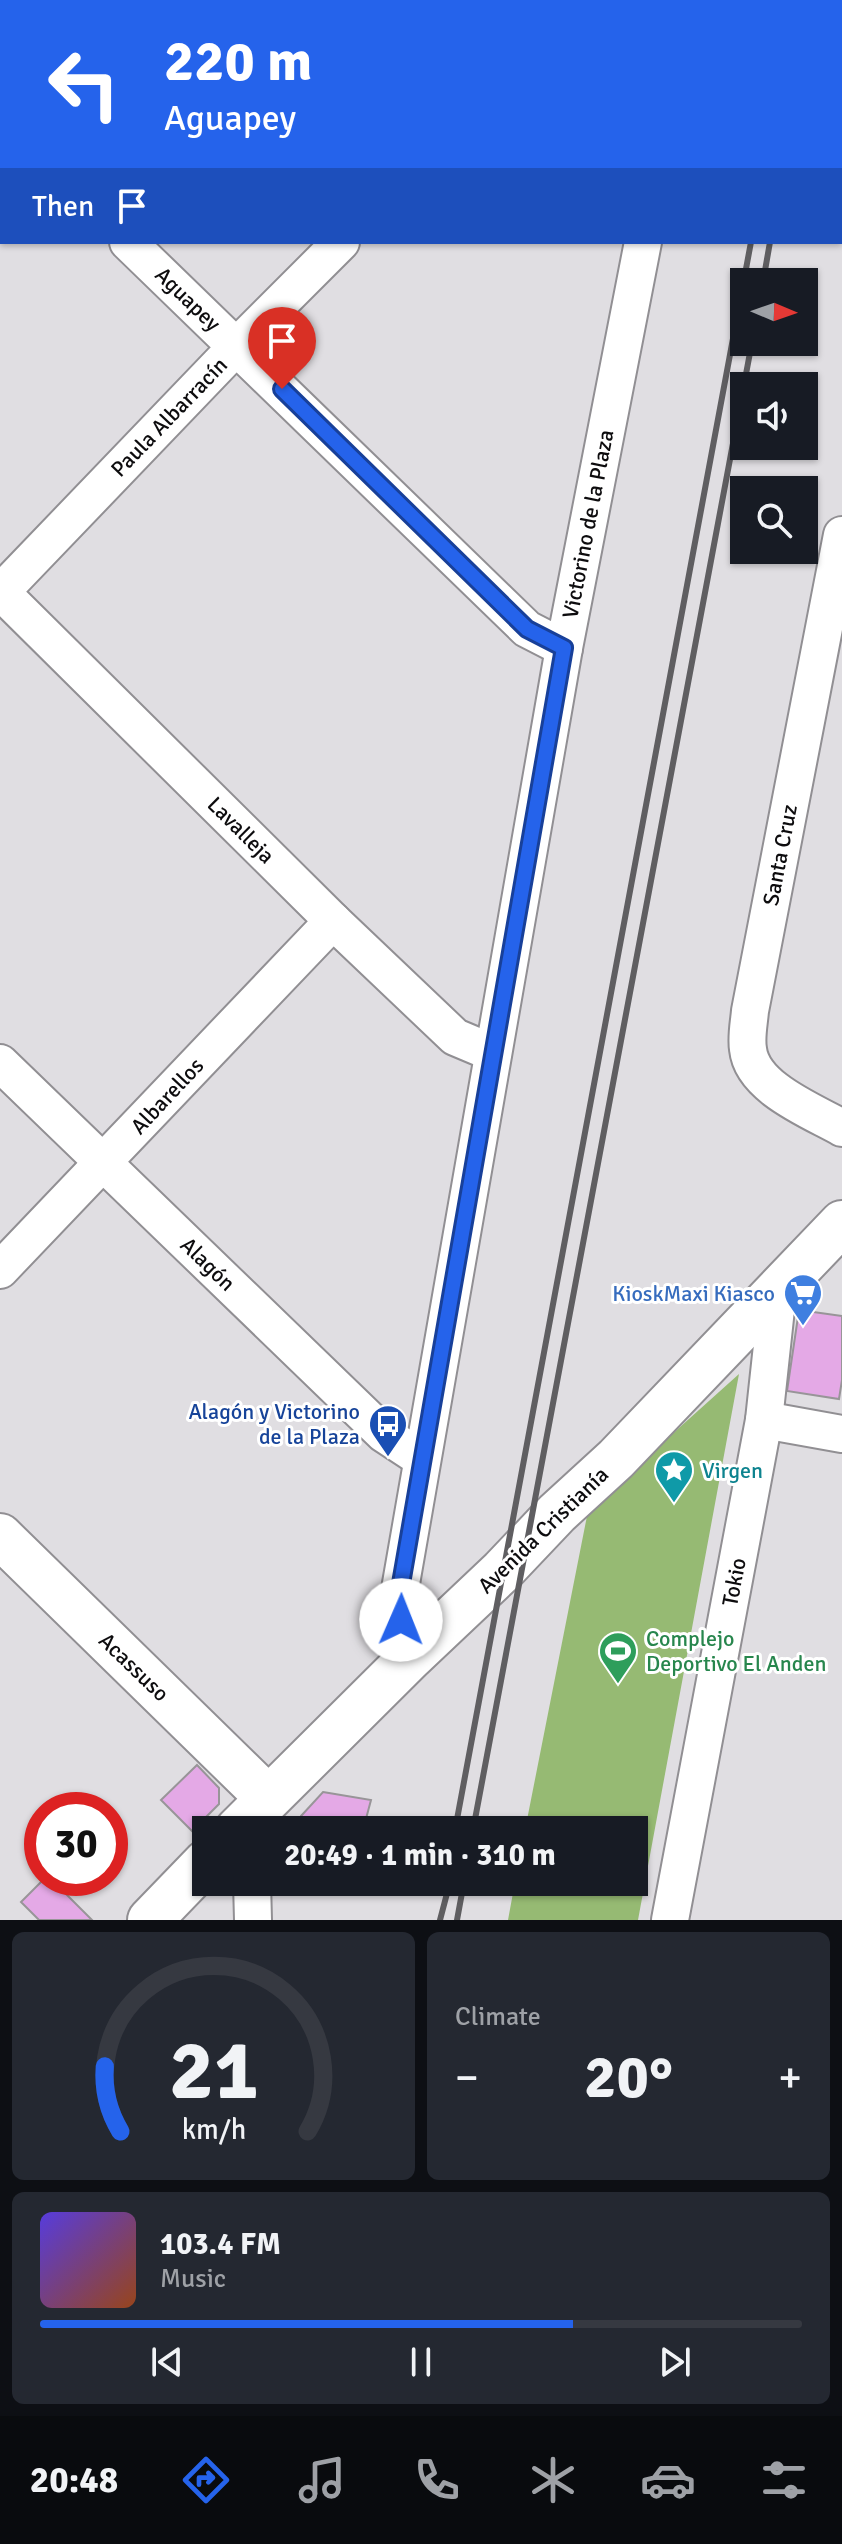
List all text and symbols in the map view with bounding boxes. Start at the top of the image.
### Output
text: 220 m [164,27,312,96]
icon: left [32,32,136,136]
text: Aguapey [164,96,296,141]
icon: arrive [110,184,154,228]
text: Then [32,188,94,225]
street label: Aguapey [150,261,227,337]
north arrow [730,268,818,356]
map controls [730,268,818,564]
pin [248,307,316,389]
icon: arrive [260,319,304,363]
street label: Paula Albarracín [105,352,233,482]
button: sound [730,372,818,460]
street label: Victorino de la Plaza [556,427,620,621]
button: search [730,476,818,564]
street label: Lavalleja [202,791,280,869]
street label: Santa Cruz [757,802,803,908]
street label: Albarellos [125,1052,209,1140]
street label: Alagón [175,1231,241,1297]
supermarket icon: KioskMaxi Kiasco [782,1272,824,1327]
place label: KioskMaxi Kiasco [612,1280,775,1307]
place label: Alagón y Victorino de la Plaza [188,1398,360,1450]
bus stop icon: Alagón y Victorino de la Plaza [367,1403,409,1458]
place icon: Virgen [653,1449,695,1504]
place label: Virgen [702,1457,763,1484]
street label: Avenida Cristianía [472,1461,614,1599]
street label: Tokio [716,1556,752,1608]
position arrow [359,1578,443,1662]
place label: Complejo Deportivo El Anden [646,1625,826,1677]
street label: Acassuso [93,1627,175,1707]
sports icon: Complejo Deportivo El Anden [597,1630,639,1685]
speed limit sign: 30 [24,1792,128,1896]
text: 20:49 · 1 min · 310 m [284,1837,556,1874]
text: Climate [455,2001,541,2033]
text: 21 [169,2020,258,2122]
text: 20° [584,2041,673,2115]
text: − [455,2051,479,2105]
text: + [778,2051,802,2105]
text: km/h [181,2112,246,2147]
text: 103.4 FM [160,2226,281,2263]
text: Music [160,2263,226,2295]
icon: previous [145,2340,189,2384]
icon: pause [399,2340,443,2384]
icon: next [653,2340,697,2384]
icon: directions [178,2452,234,2508]
icon: music [294,2452,350,2508]
icon: phone [409,2452,465,2508]
icon: climate [525,2452,581,2508]
icon: car [640,2452,696,2508]
icon: filters [756,2452,812,2508]
text: 20:48 [30,2458,118,2503]

